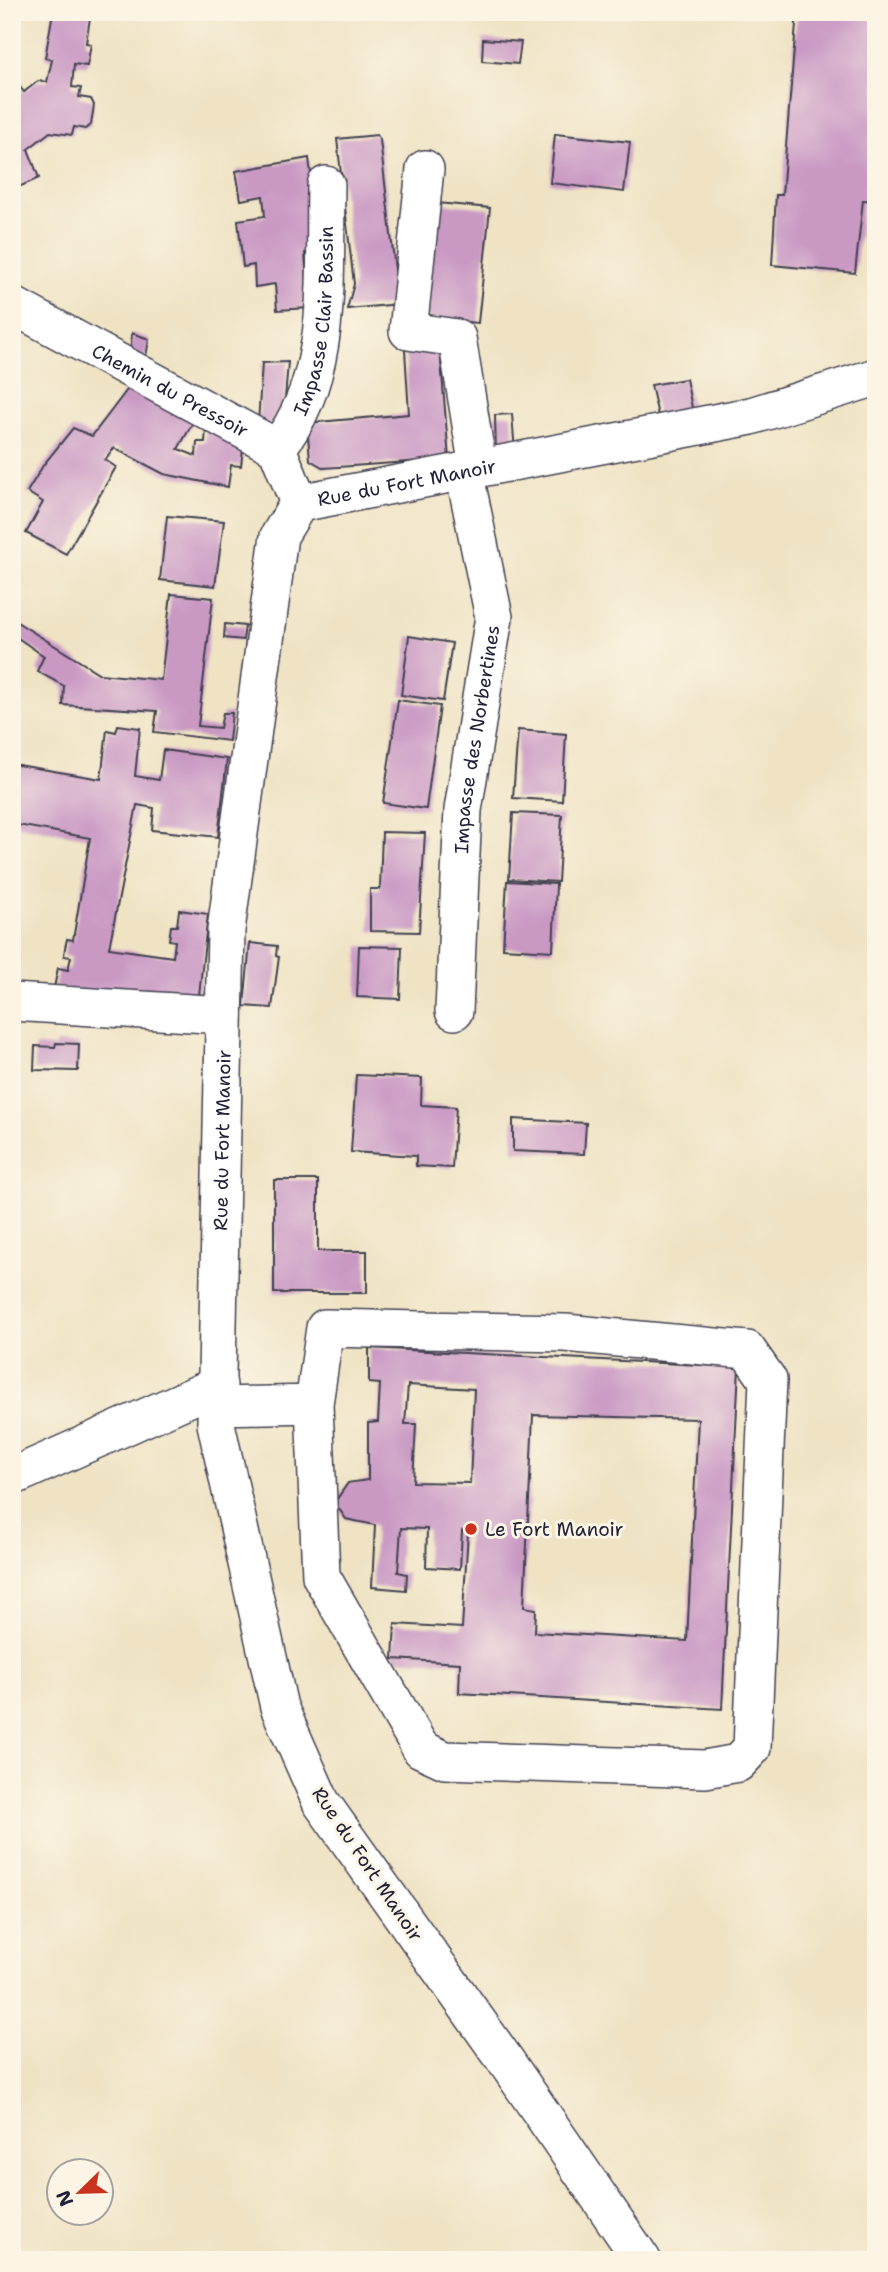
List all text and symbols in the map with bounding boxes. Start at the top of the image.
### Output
street label: Impasse Clair Bassin [288,226,339,419]
street label: Chemin du Pressoir [87,338,253,443]
street label: Rue du Fort Manoir [315,453,498,512]
street label: Impasse des Norbertines [449,623,506,854]
street label: Rue du Fort Manoir [208,1049,237,1231]
place label: Le Fort Manoir [485,1517,624,1542]
marker: Le Fort Manoir [463,1521,479,1537]
street label: Rue du Fort Manoir [307,1782,429,1946]
north arrow [46,2156,116,2226]
text: N [50,2187,79,2210]

